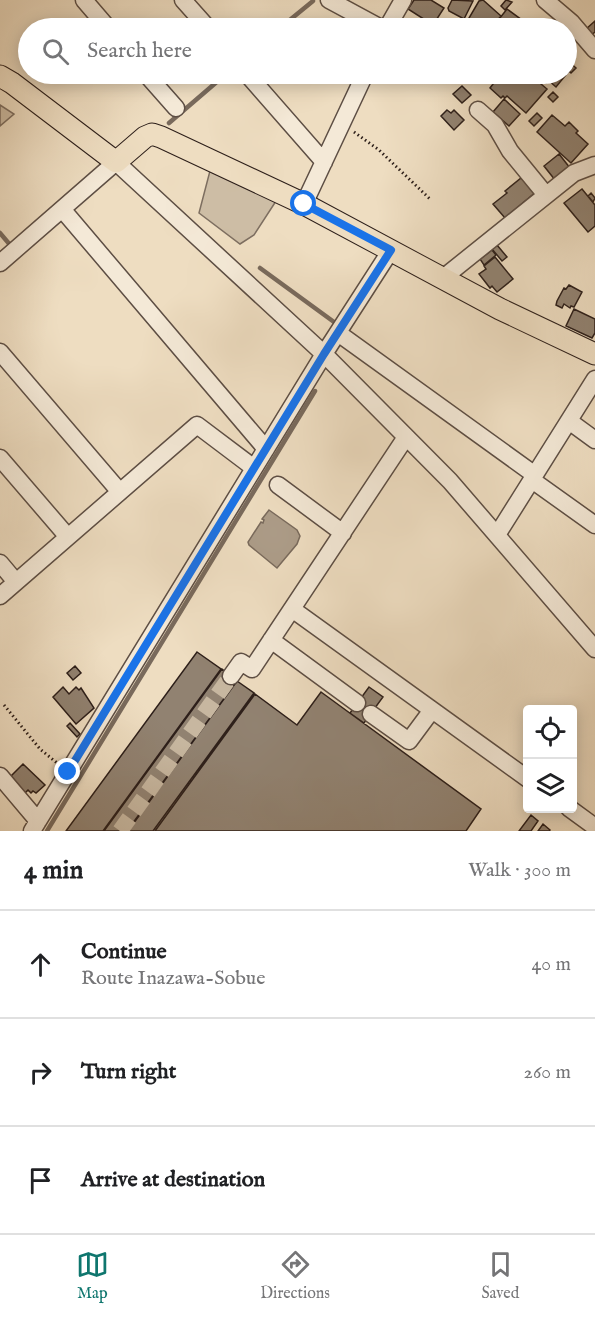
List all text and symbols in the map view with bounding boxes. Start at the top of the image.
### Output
search box [18,18,577,84]
icon: search [39,35,72,68]
text: Search here [87,37,192,65]
route start [290,190,316,216]
map controls [523,705,577,813]
button: locate [523,705,577,759]
route end [54,758,80,784]
button: layers [523,759,577,813]
text: 4 min [24,854,83,887]
text: Walk · 300 m [468,858,571,883]
text: Continue [81,938,167,966]
icon: ahead [24,948,57,981]
text: 40 m [532,952,571,977]
text: Route Inazawa-Sobue [81,966,265,991]
icon: right [24,1056,57,1089]
text: Turn right [81,1058,176,1086]
text: 260 m [524,1060,571,1085]
icon: arrive [24,1164,57,1197]
text: Arrive at destination [81,1166,265,1194]
tab: Map [76,1248,109,1304]
tab: Directions [260,1248,330,1304]
tab: Saved [481,1248,519,1304]

